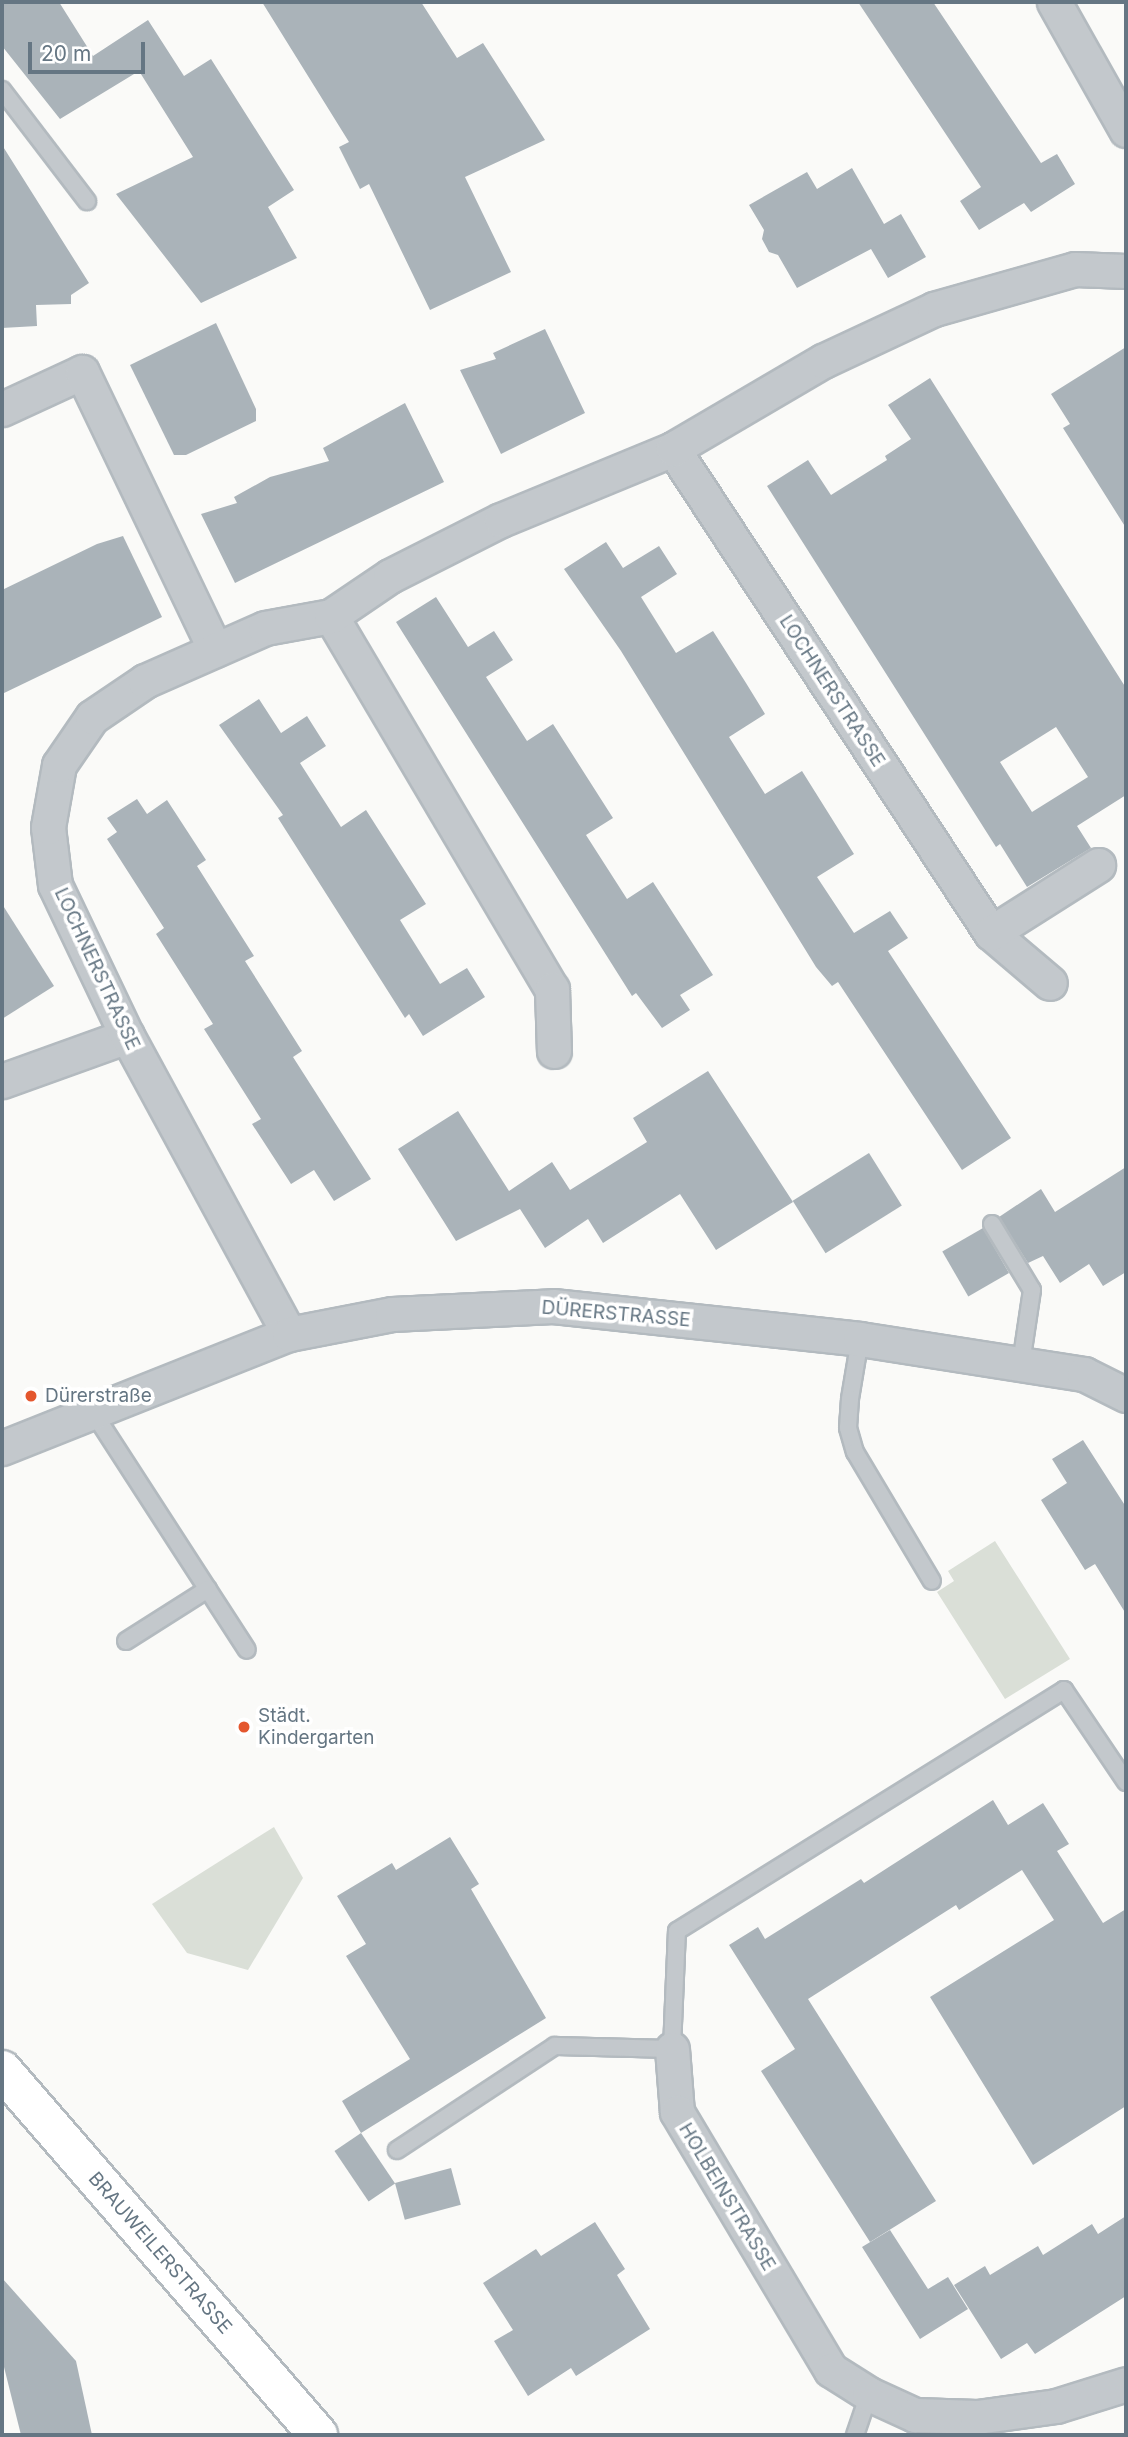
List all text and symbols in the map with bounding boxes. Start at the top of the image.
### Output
scale bar [32,28,149,72]
text: 20 m [41,41,91,66]
street label: LOCHNERSTRASSE [774,611,890,771]
street label: LOCHNERSTRASSE [49,884,145,1054]
street label: DÜRERSTRASSE [541,1296,691,1332]
place label: Dürerstraße [45,1385,152,1407]
marker: Dürerstraße [23,1388,39,1404]
place label: Städt. Kindergarten [258,1705,375,1749]
marker: Städt. Kindergarten [236,1719,252,1735]
street label: HOLBEINSTRASSE [674,2119,780,2275]
street label: BRAUWEILERSTRASSE [84,2167,236,2339]

